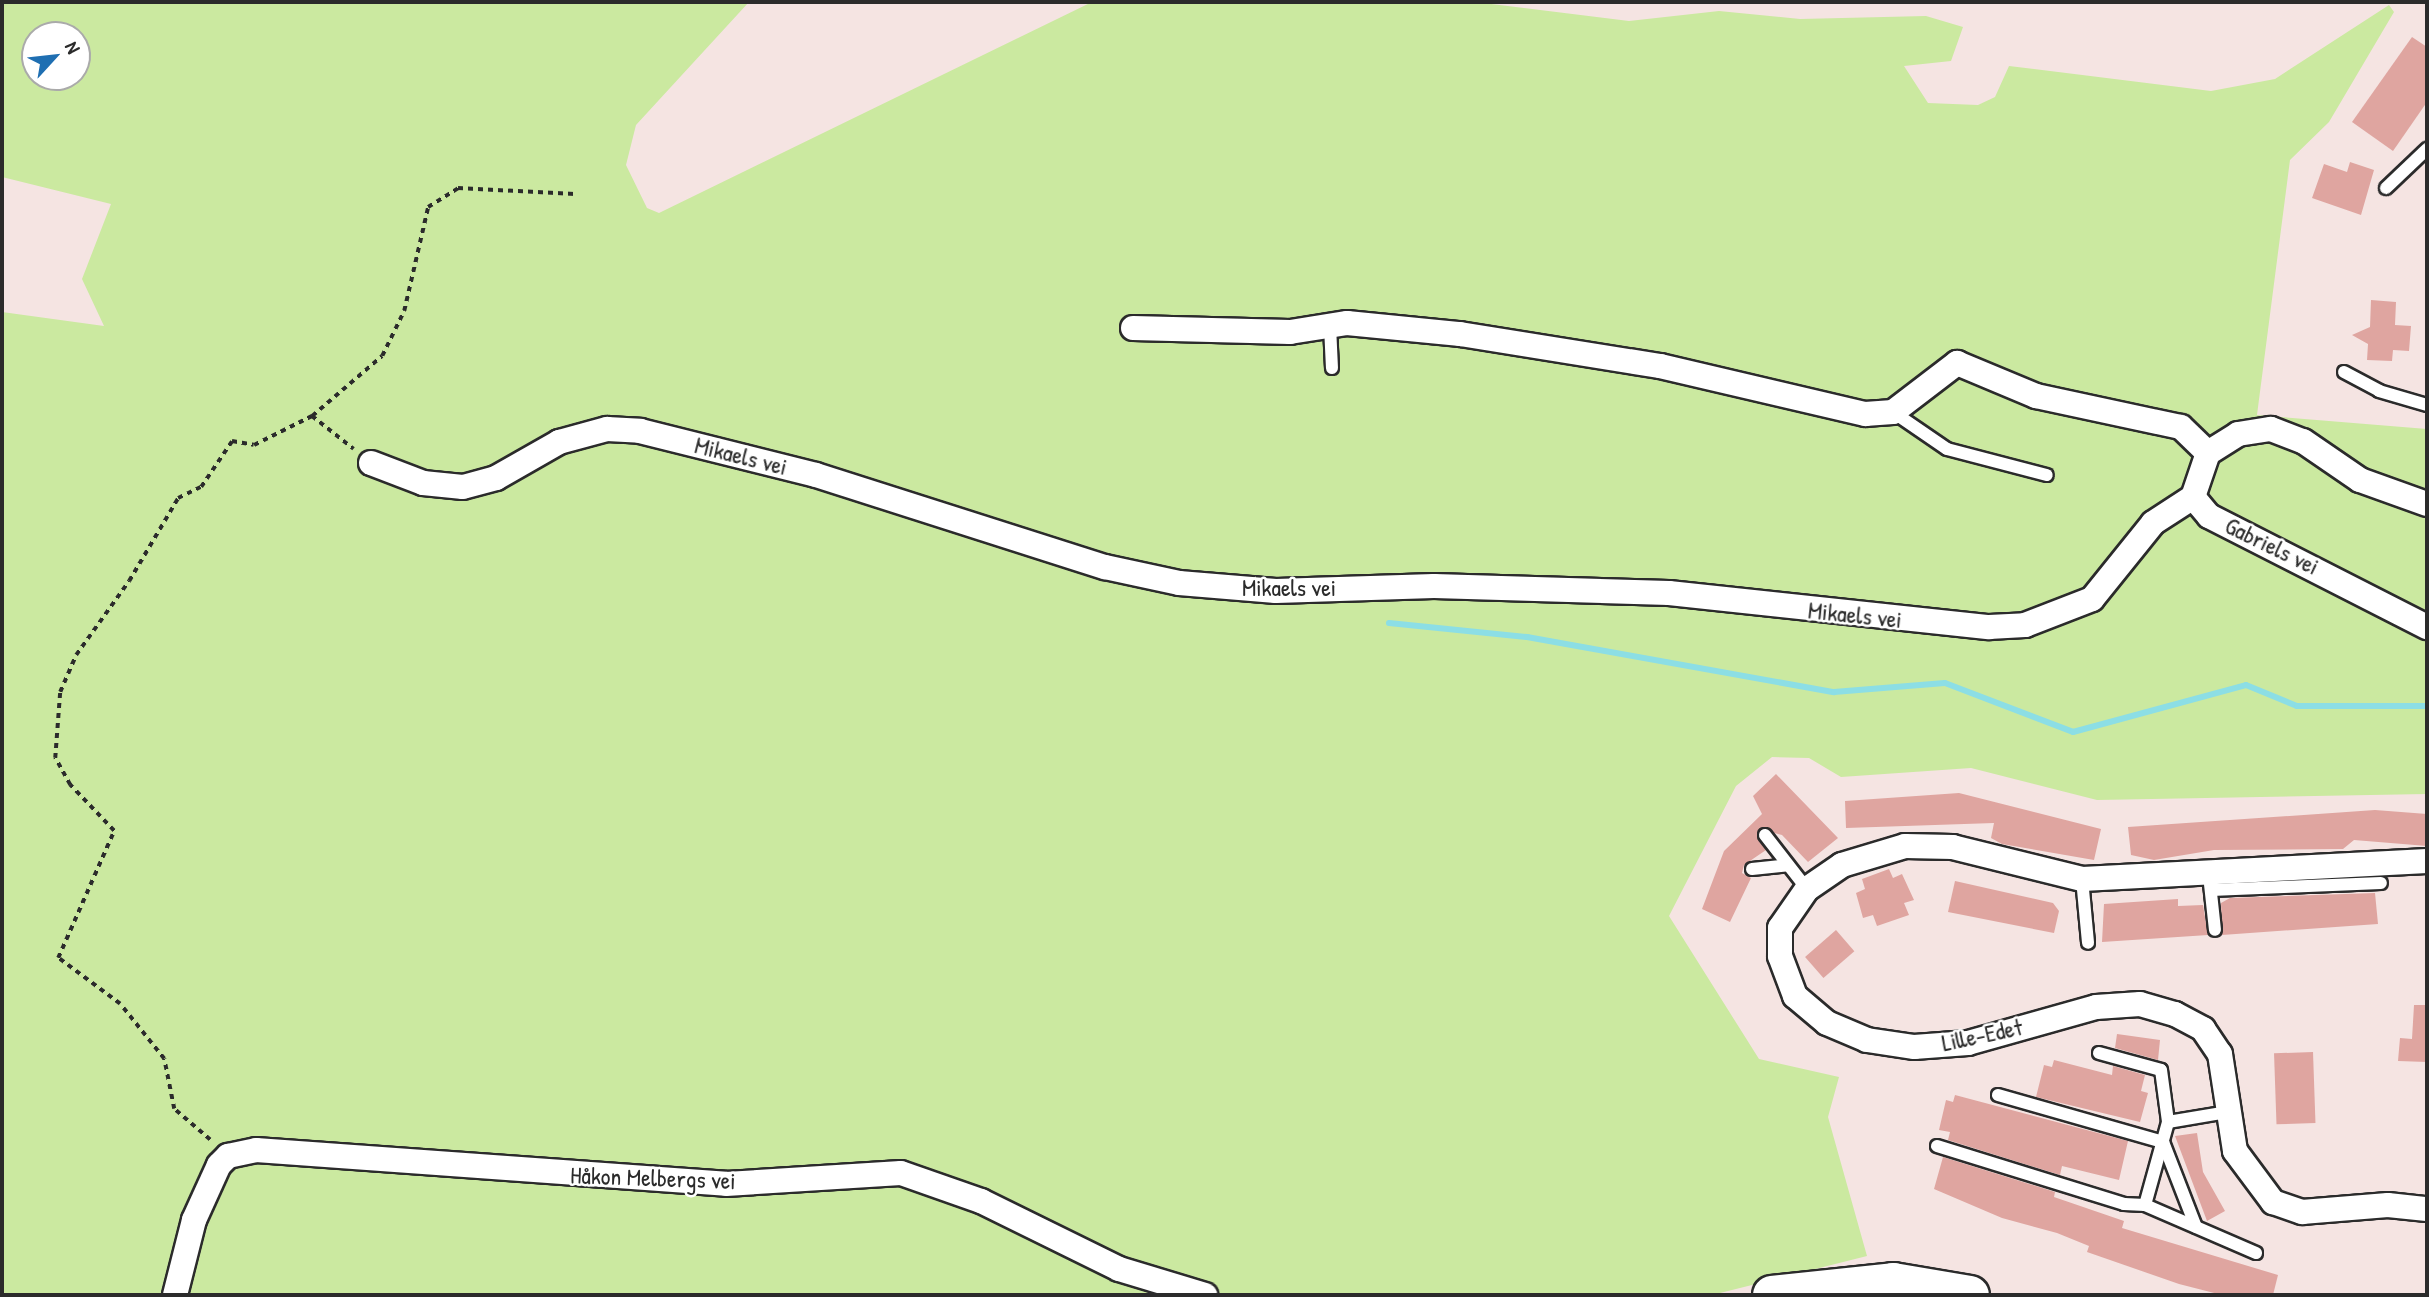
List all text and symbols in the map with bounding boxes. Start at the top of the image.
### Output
north arrow [21,21,91,91]
text: N [59,37,87,58]
street label: Mikaels vei [692,431,790,481]
street label: Gabriels vei [2220,511,2324,581]
street label: Mikaels vei [1242,574,1336,602]
street label: Mikaels vei [1807,596,1903,634]
street label: Lille-Edet [1939,1012,2025,1058]
street label: Håkon Melbergs vei [570,1161,736,1195]

